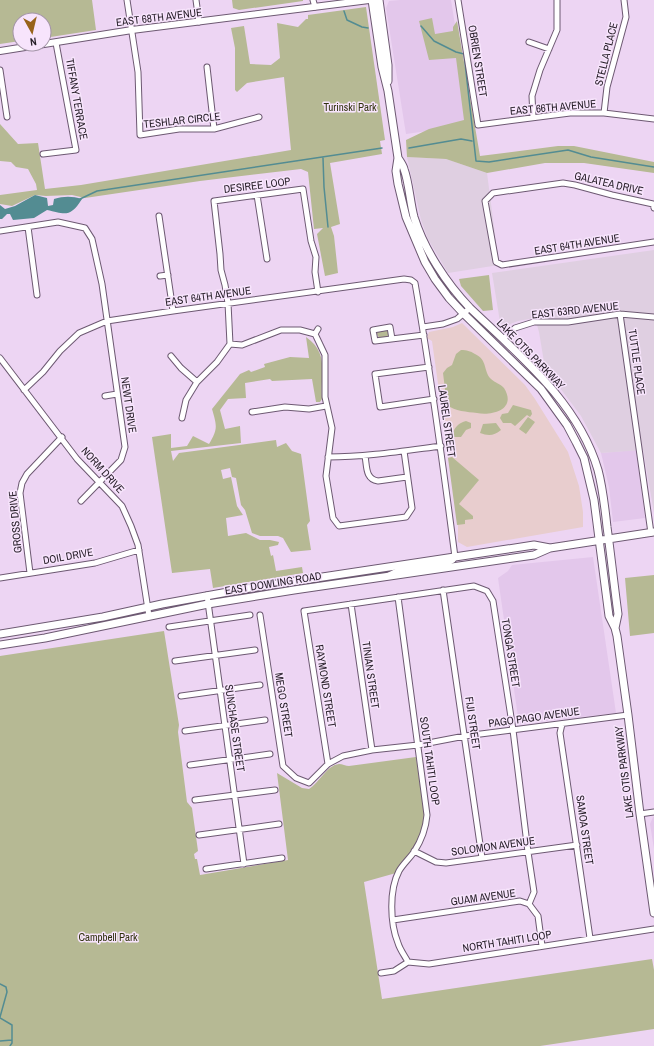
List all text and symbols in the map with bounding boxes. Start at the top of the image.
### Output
street label: EAST 68TH AVENUE [115,5,203,29]
north arrow [12,12,52,52]
street label: STELLA PLACE [591,21,621,87]
street label: OBRIEN STREET [465,24,491,98]
text: N [29,35,38,49]
street label: TIFFANY TERRACE [63,57,91,141]
street label: EAST 66TH AVENUE [509,96,597,118]
park label: Turinski Park [324,100,377,114]
street label: TESHLAR CIRCLE [143,109,221,131]
street label: GALATEA DRIVE [573,168,645,198]
street label: DESIREE LOOP [223,174,291,196]
street label: EAST 64TH AVENUE [533,230,621,258]
street label: EAST 64TH AVENUE [164,283,252,309]
street label: EAST 63RD AVENUE [531,298,619,322]
street label: LAKE OTIS PARKWAY [494,316,568,392]
street label: TUTTLE PLACE [625,328,649,396]
street label: NEWT DRIVE [118,376,140,434]
street label: LAUREL STREET [435,384,459,459]
street label: NORM DRIVE [79,444,127,496]
street label: GROSS DRIVE [5,490,25,554]
street label: DOIL DRIVE [42,545,94,567]
street label: EAST DOWLING ROAD [224,568,322,598]
street label: TONGA STREET [499,618,523,689]
street label: TINIAN STREET [359,641,383,710]
street label: RAYMOND STREET [313,644,340,729]
street label: MEGO STREET [272,671,296,739]
street label: SUNCHASE STREET [222,683,248,773]
street label: FIJI STREET [462,696,484,751]
street label: PAGO PAGO AVENUE [488,704,580,730]
street label: SOUTH TAHITI LOOP [417,716,443,806]
street label: LAKE OTIS PARKWAY [611,725,637,819]
street label: SAMOA STREET [573,794,597,866]
street label: SOLOMON AVENUE [450,833,536,859]
street label: GUAM AVENUE [450,886,516,908]
street label: NORTH TAHITI LOOP [462,927,552,955]
park label: Campbell Park [78,930,138,944]

